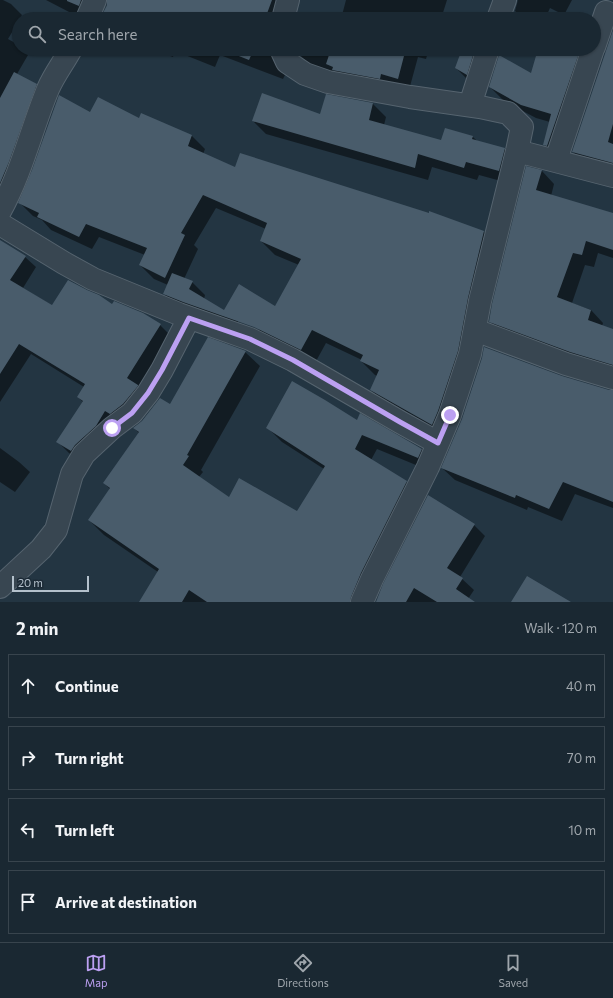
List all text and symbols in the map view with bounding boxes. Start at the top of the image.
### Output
search box [12,12,601,56]
icon: search [26,23,48,45]
text: Search here [58,25,137,43]
route end [441,406,459,424]
route start [103,419,121,437]
scale bar [12,574,89,593]
text: 20 m [18,576,43,589]
text: 2 min [16,618,58,639]
text: Walk · 120 m [524,620,597,636]
icon: ahead [17,675,39,697]
text: Continue [55,677,119,695]
text: 40 m [566,678,596,694]
icon: right [17,747,39,769]
text: Turn right [55,749,124,767]
text: 70 m [567,750,596,766]
icon: left [17,819,39,841]
text: Turn left [55,821,114,839]
text: 10 m [568,822,596,838]
icon: arrive [17,891,39,913]
text: Arrive at destination [55,893,197,911]
tab: Map [85,952,108,989]
tab: Directions [277,952,329,989]
tab: Saved [498,952,528,989]

